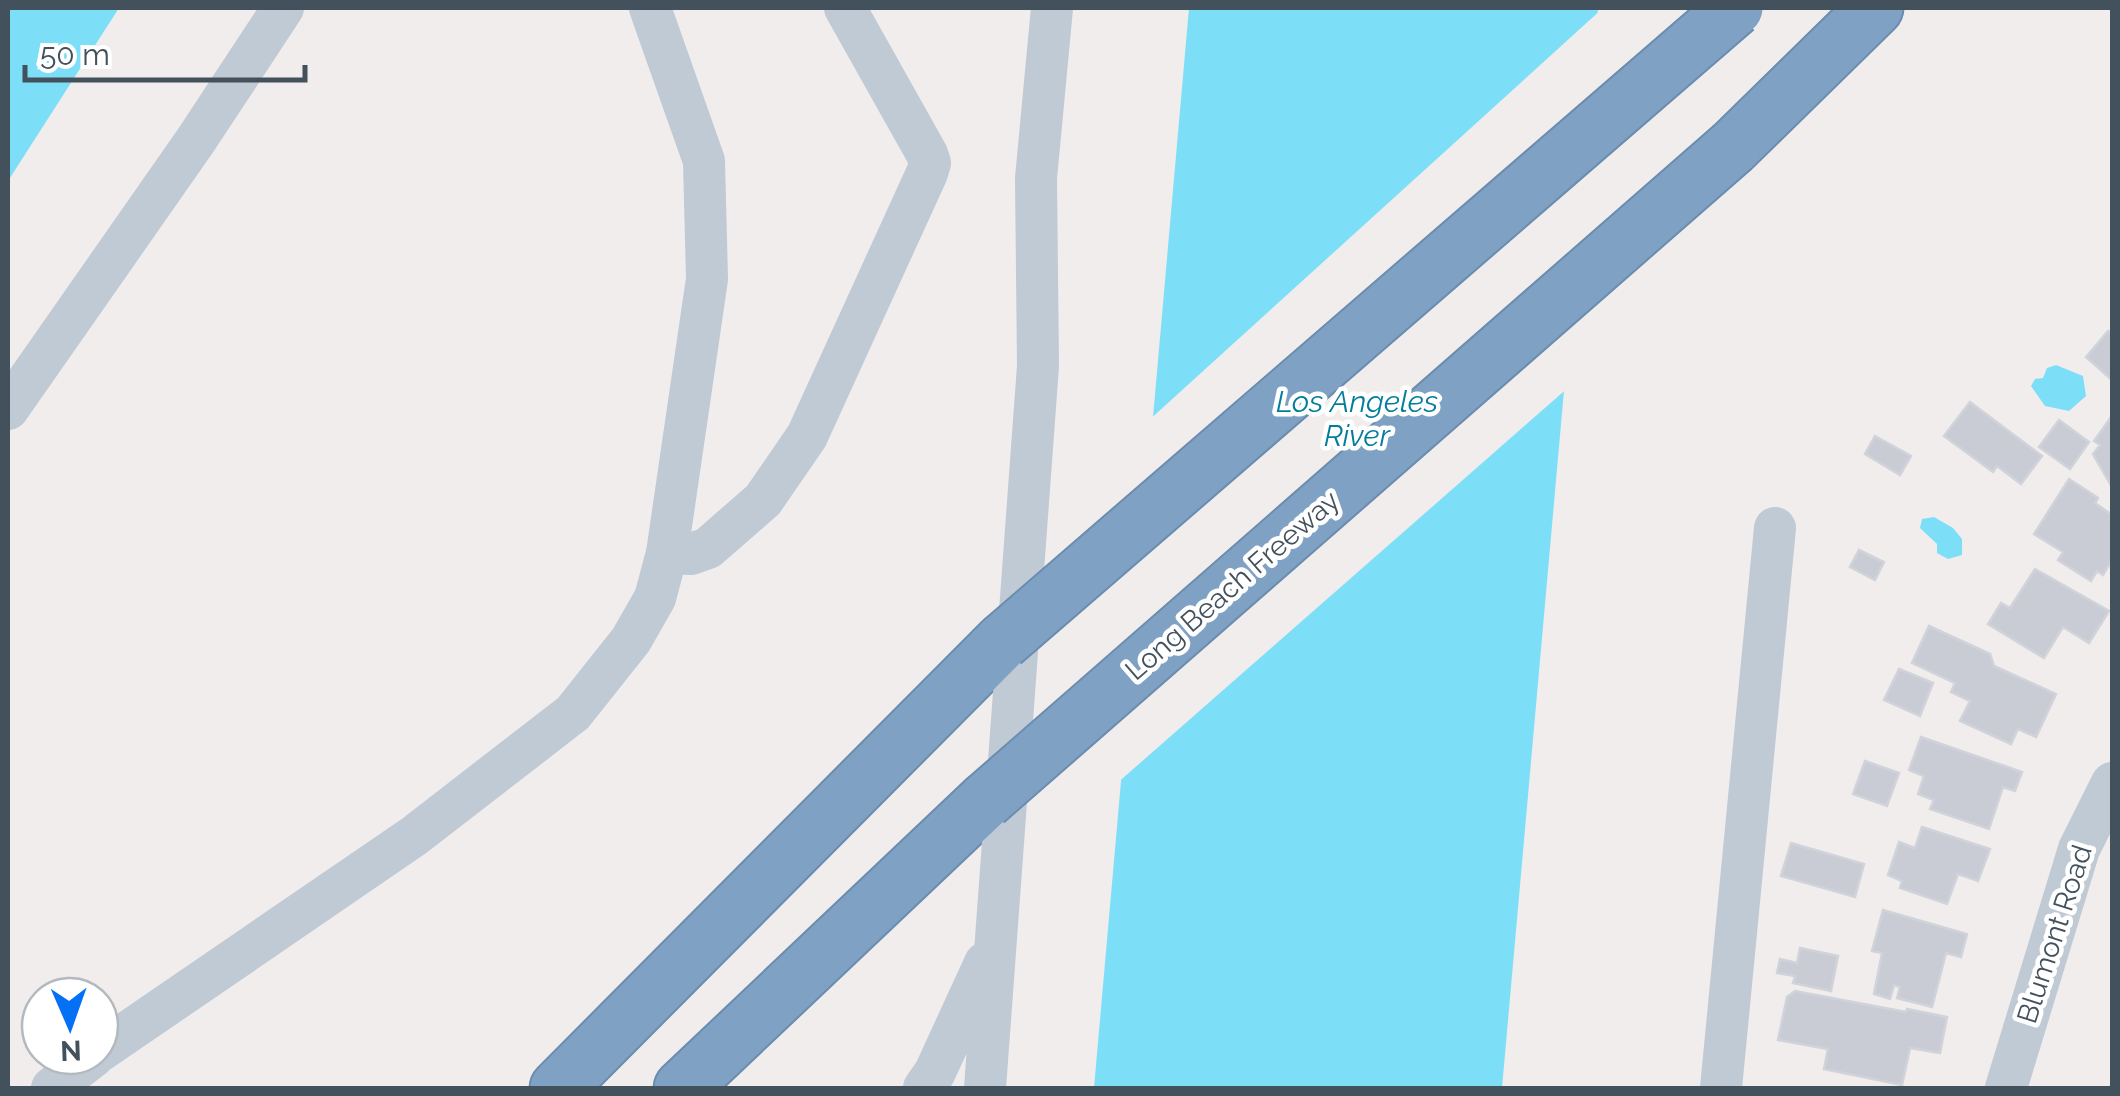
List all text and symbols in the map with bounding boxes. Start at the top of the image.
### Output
scale bar [25,20,305,82]
text: 50 m [40,37,110,72]
water label: Los Angeles River [1276,384,1438,453]
street label: Long Beach Freeway [1119,484,1346,687]
street label: Blumont Road [2010,841,2099,1027]
north arrow [20,976,120,1076]
text: N [60,1034,82,1067]

